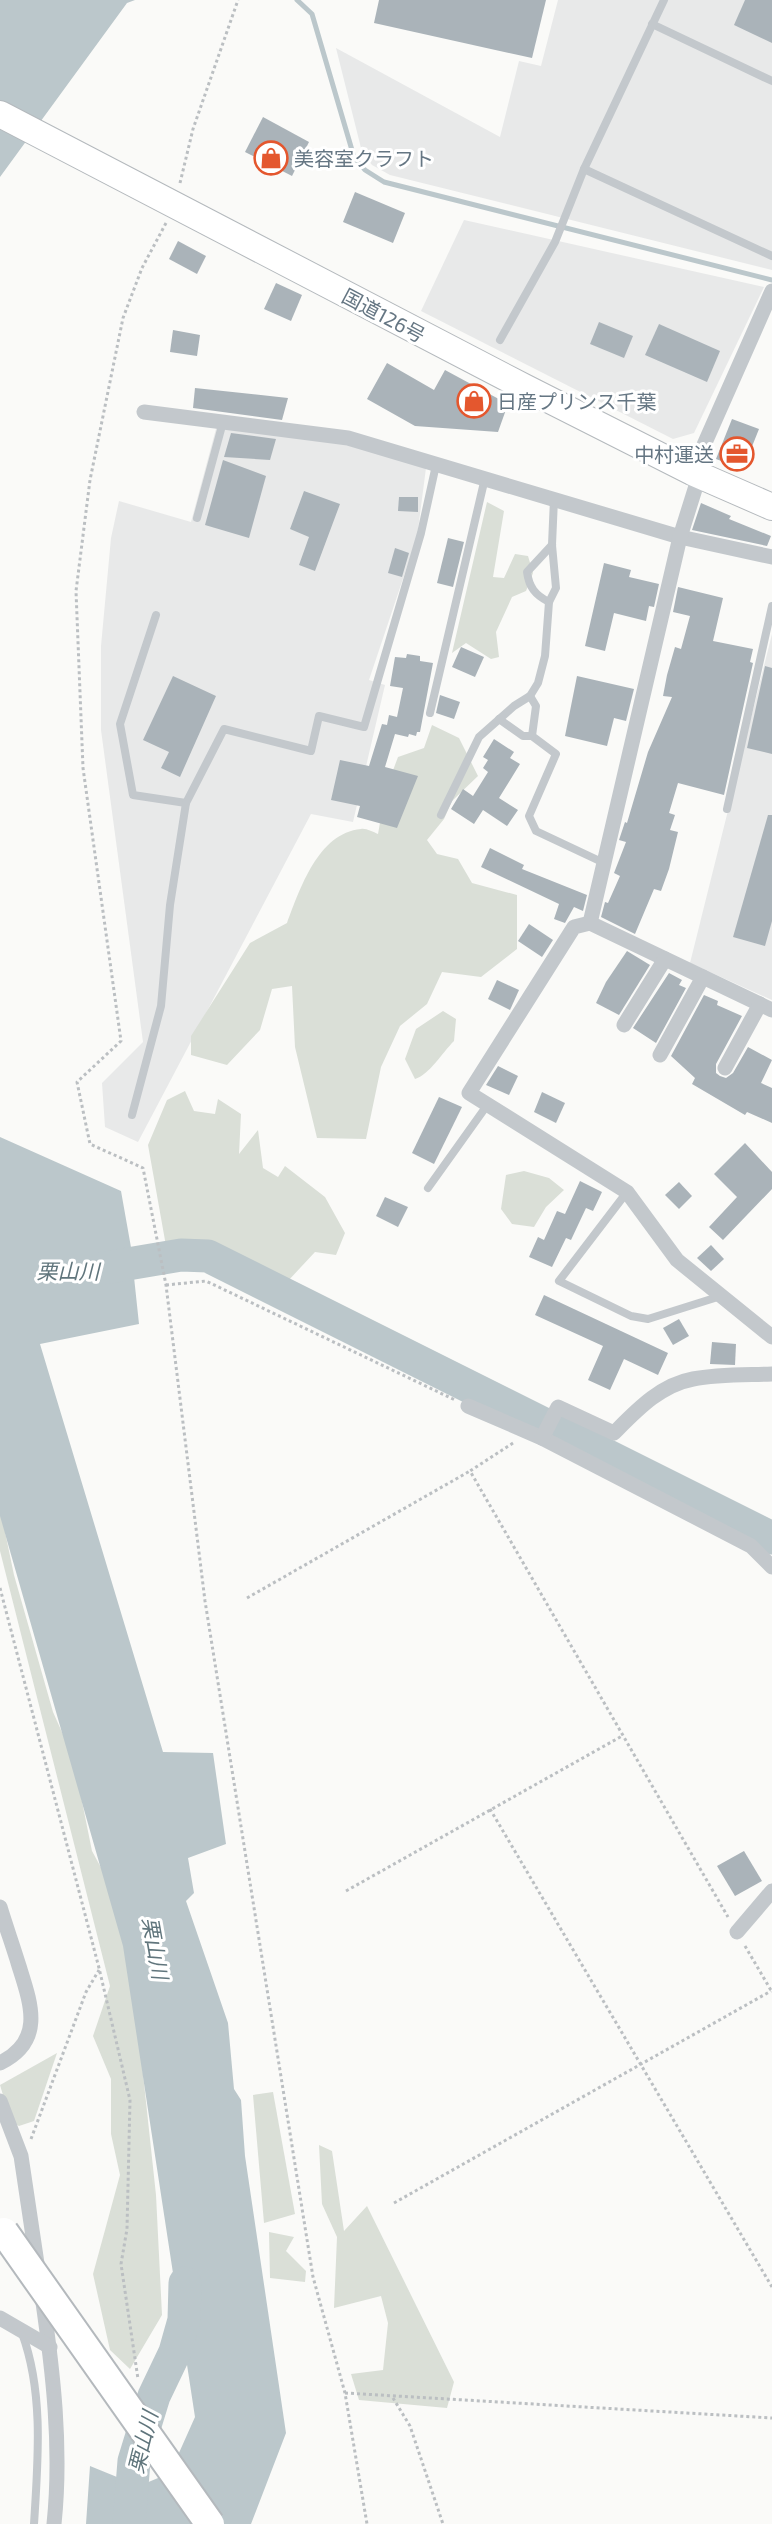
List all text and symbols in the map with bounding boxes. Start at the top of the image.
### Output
shop icon: 美容室クラフト [253,140,289,176]
place label: 美容室クラフト [294,146,434,170]
street label: 国道126号 [338,283,430,347]
shop icon: 日産プリンス千葉 [456,383,492,419]
place label: 日産プリンス千葉 [497,389,657,413]
office icon: 中村運送 [719,436,755,472]
place label: 中村運送 [634,442,714,466]
water label: 栗山川 [37,1258,101,1283]
water label: 栗山川 [138,1915,174,1983]
water label: 栗山川 [122,2406,162,2476]

